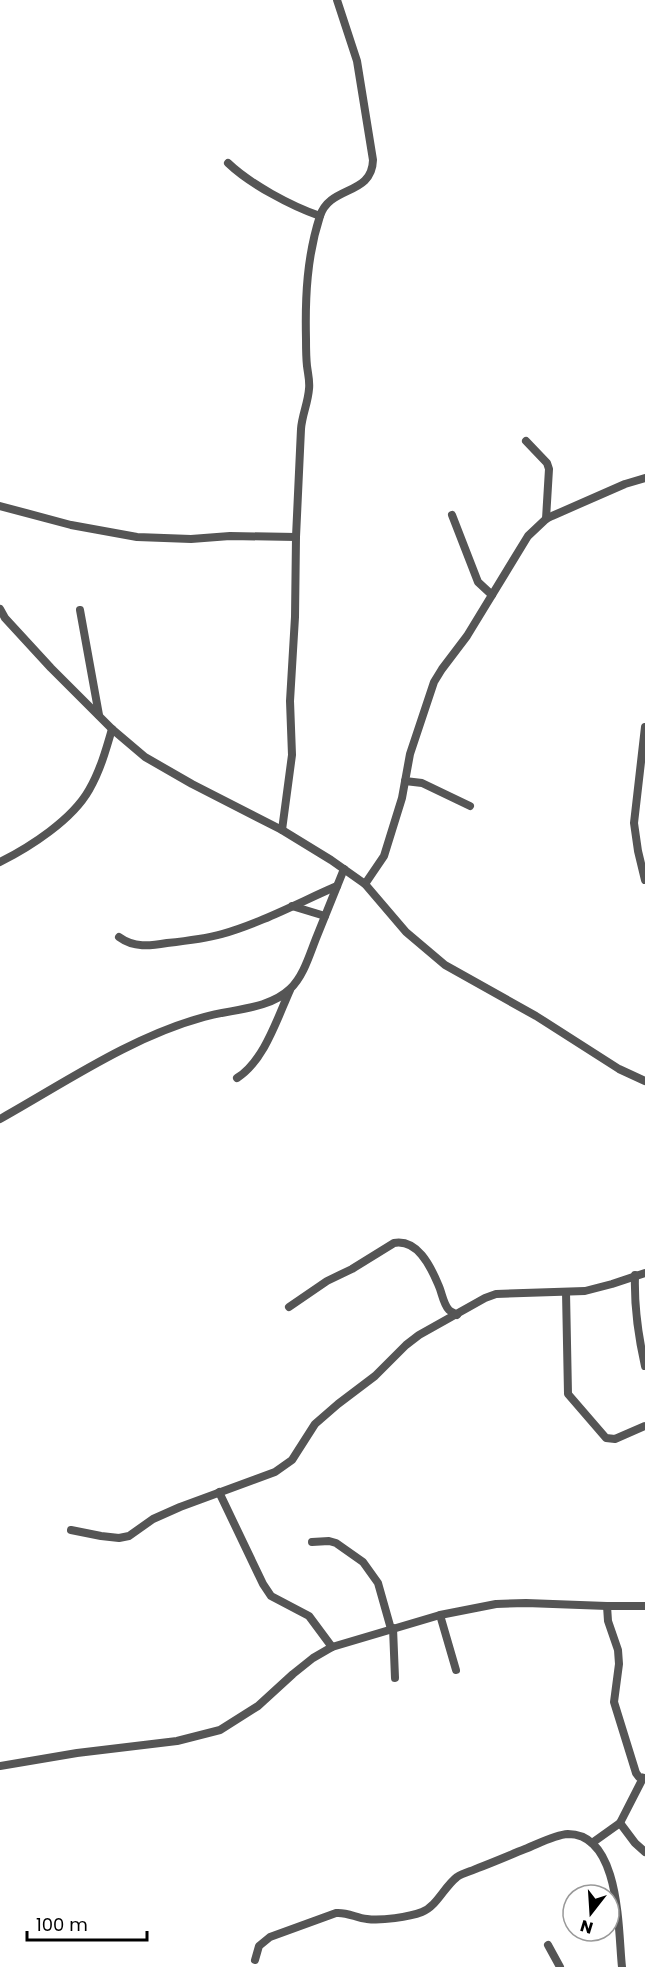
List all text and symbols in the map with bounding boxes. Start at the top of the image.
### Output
north arrow [561,1883,621,1943]
scale bar [27,1904,147,1942]
text: 100 m [36,1912,88,1937]
text: N [578,1914,596,1940]

